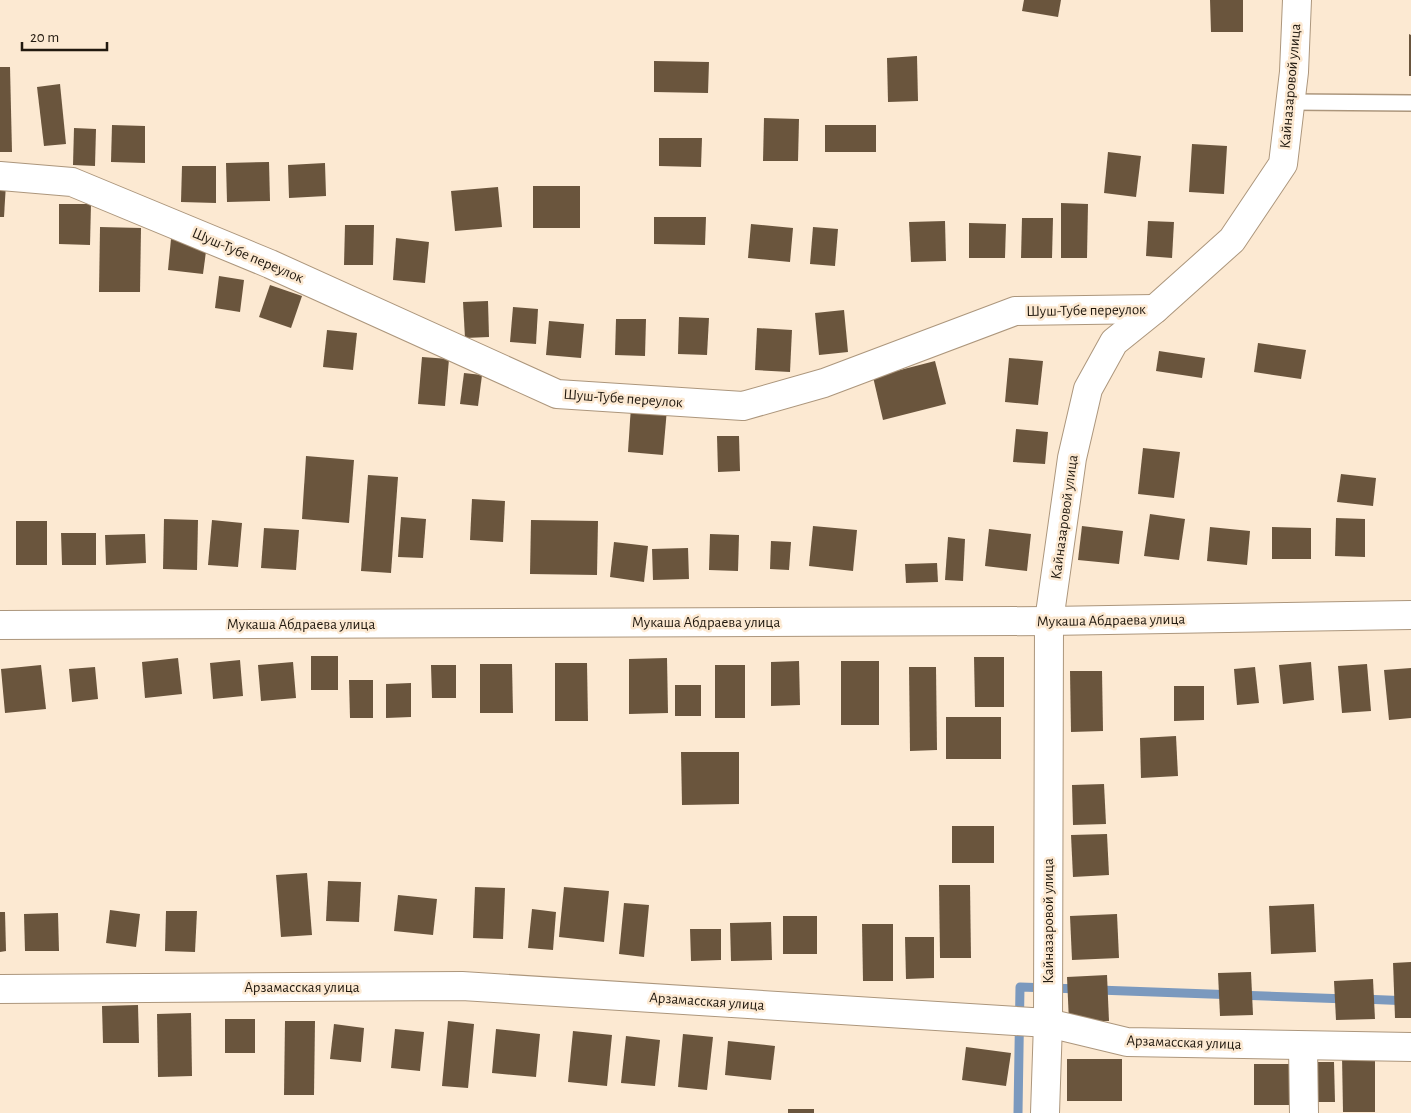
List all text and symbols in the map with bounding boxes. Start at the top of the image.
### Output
scale bar [22,20,108,52]
street label: Кайназаровой улица [1278,23,1303,149]
text: 20 m [30,30,59,45]
street label: Шуш-Тубе переулок [190,225,306,286]
street label: Шуш-Тубе переулок [1026,302,1146,319]
street label: Шуш-Тубе переулок [563,387,683,410]
street label: Кайназаровой улица [1048,454,1081,580]
street label: Мукаша Абдраева улица [1037,612,1186,629]
street label: Мукаша Абдраева улица [632,615,780,630]
street label: Мукаша Абдраева улица [227,617,375,632]
street label: Кайназаровой улица [1041,858,1056,984]
street label: Арзамасская улица [244,980,360,995]
street label: Арзамасская улица [649,990,765,1013]
street label: Арзамасская улица [1126,1033,1242,1052]

